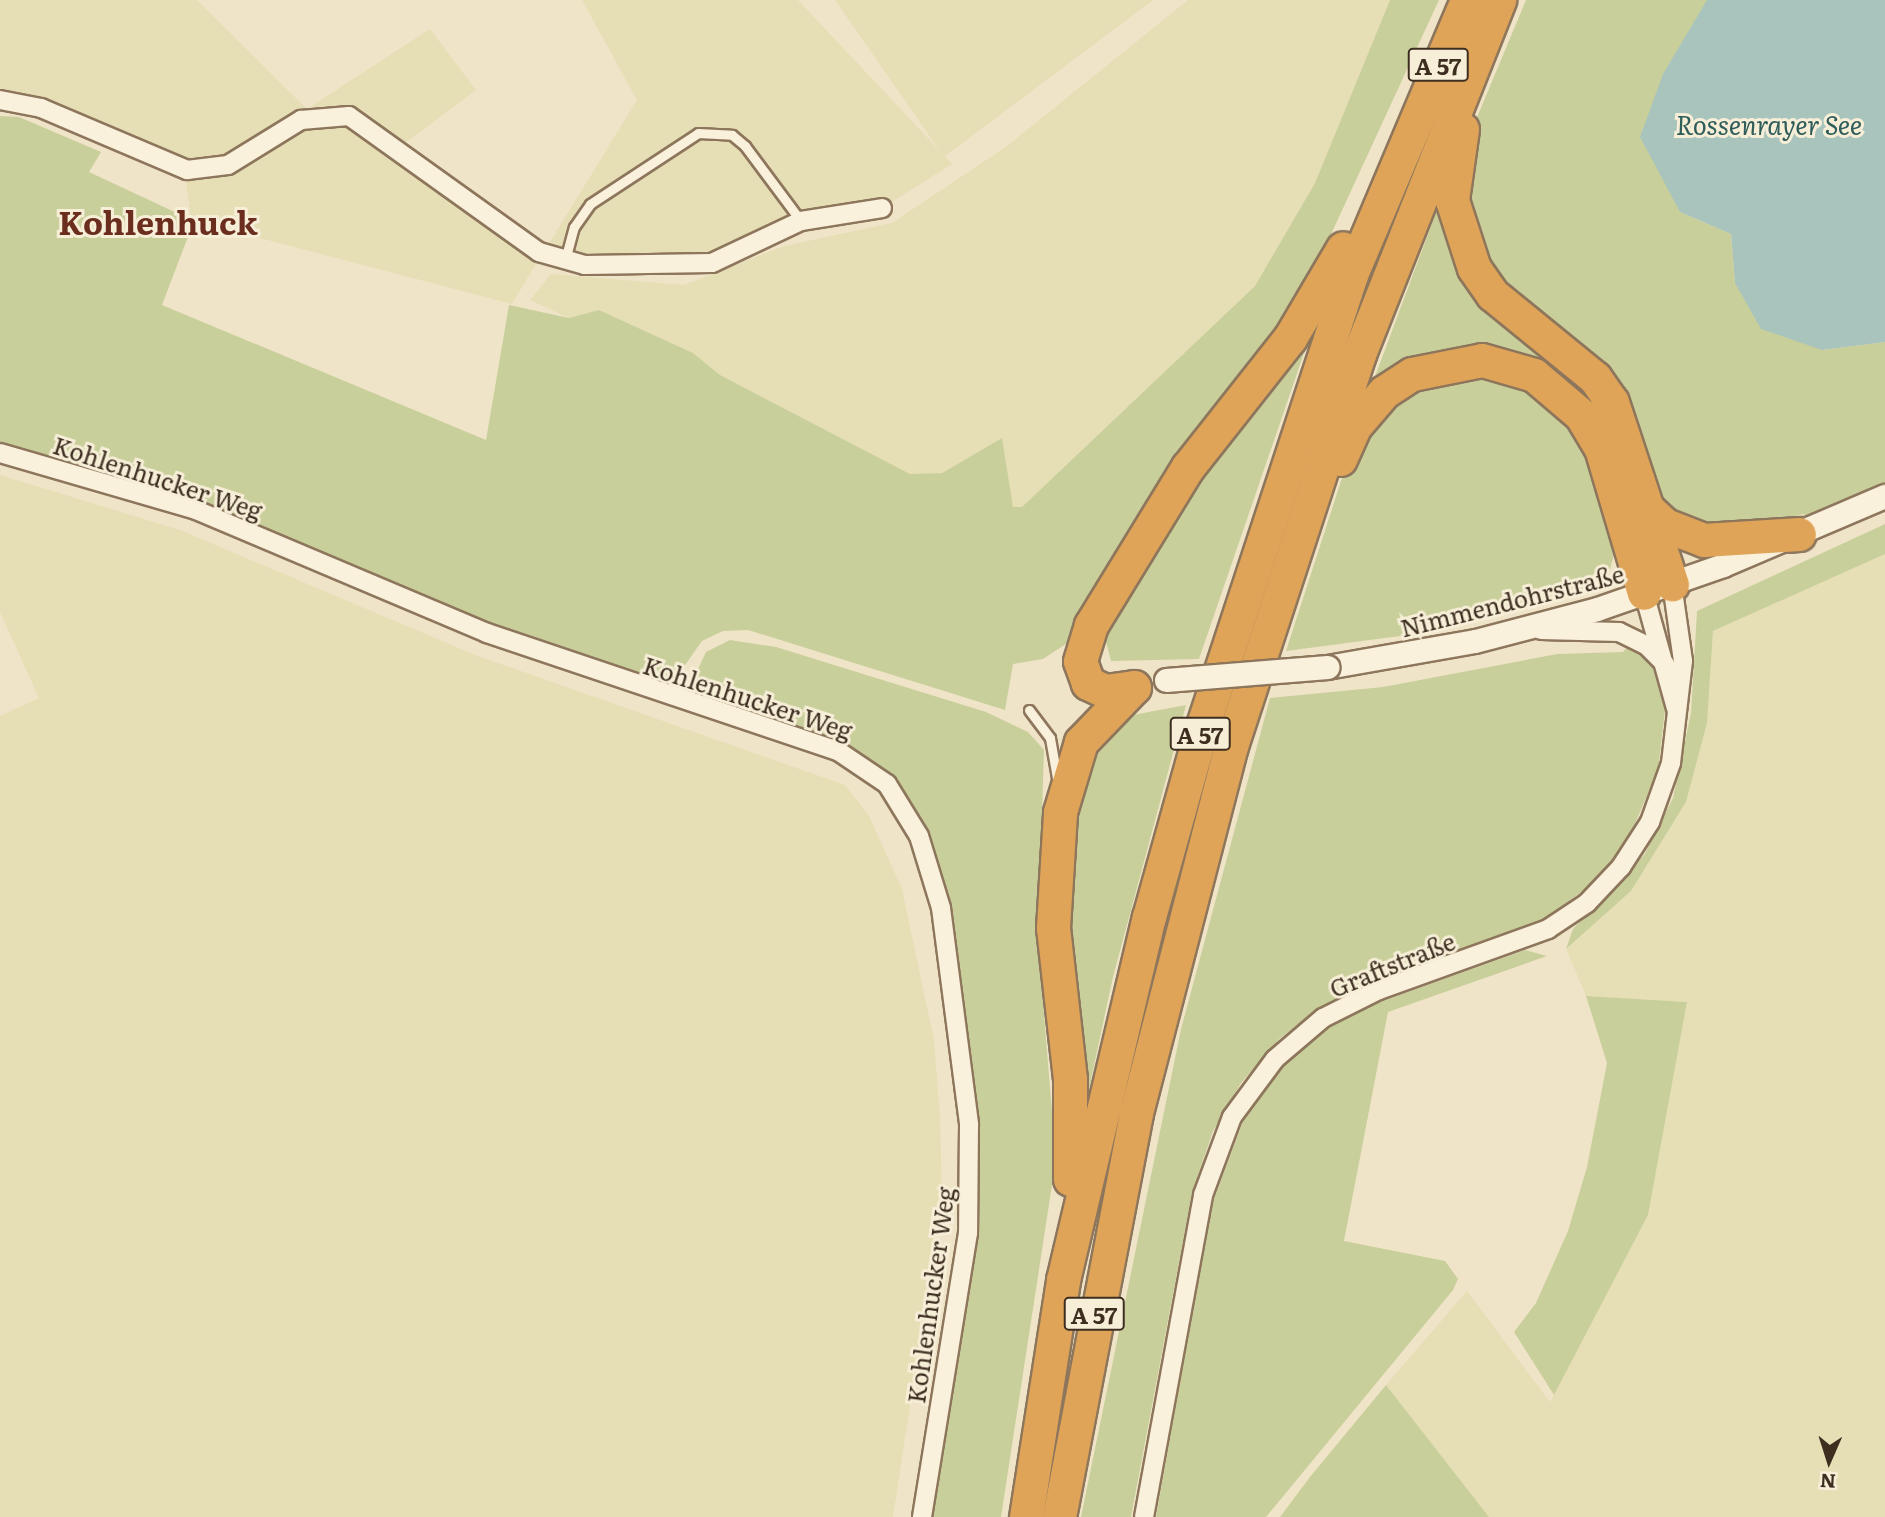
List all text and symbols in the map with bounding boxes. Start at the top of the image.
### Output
road number: A 57 [1406,46,1470,85]
water label: Rossenrayer See [1676,108,1862,140]
district label: Kohlenhuck [58,202,258,240]
street label: Kohlenhucker Weg [50,430,266,524]
street label: Nimmendohrstraße [1397,558,1627,642]
street label: Kohlenhucker Weg [640,650,856,744]
road number: A 57 [1168,714,1232,754]
street label: Graftstraße [1325,926,1459,1002]
street label: Kohlenhucker Weg [901,1185,959,1405]
road number: A 57 [1062,1294,1126,1334]
north arrow [1794,1426,1864,1496]
text: N [1819,1468,1837,1496]

